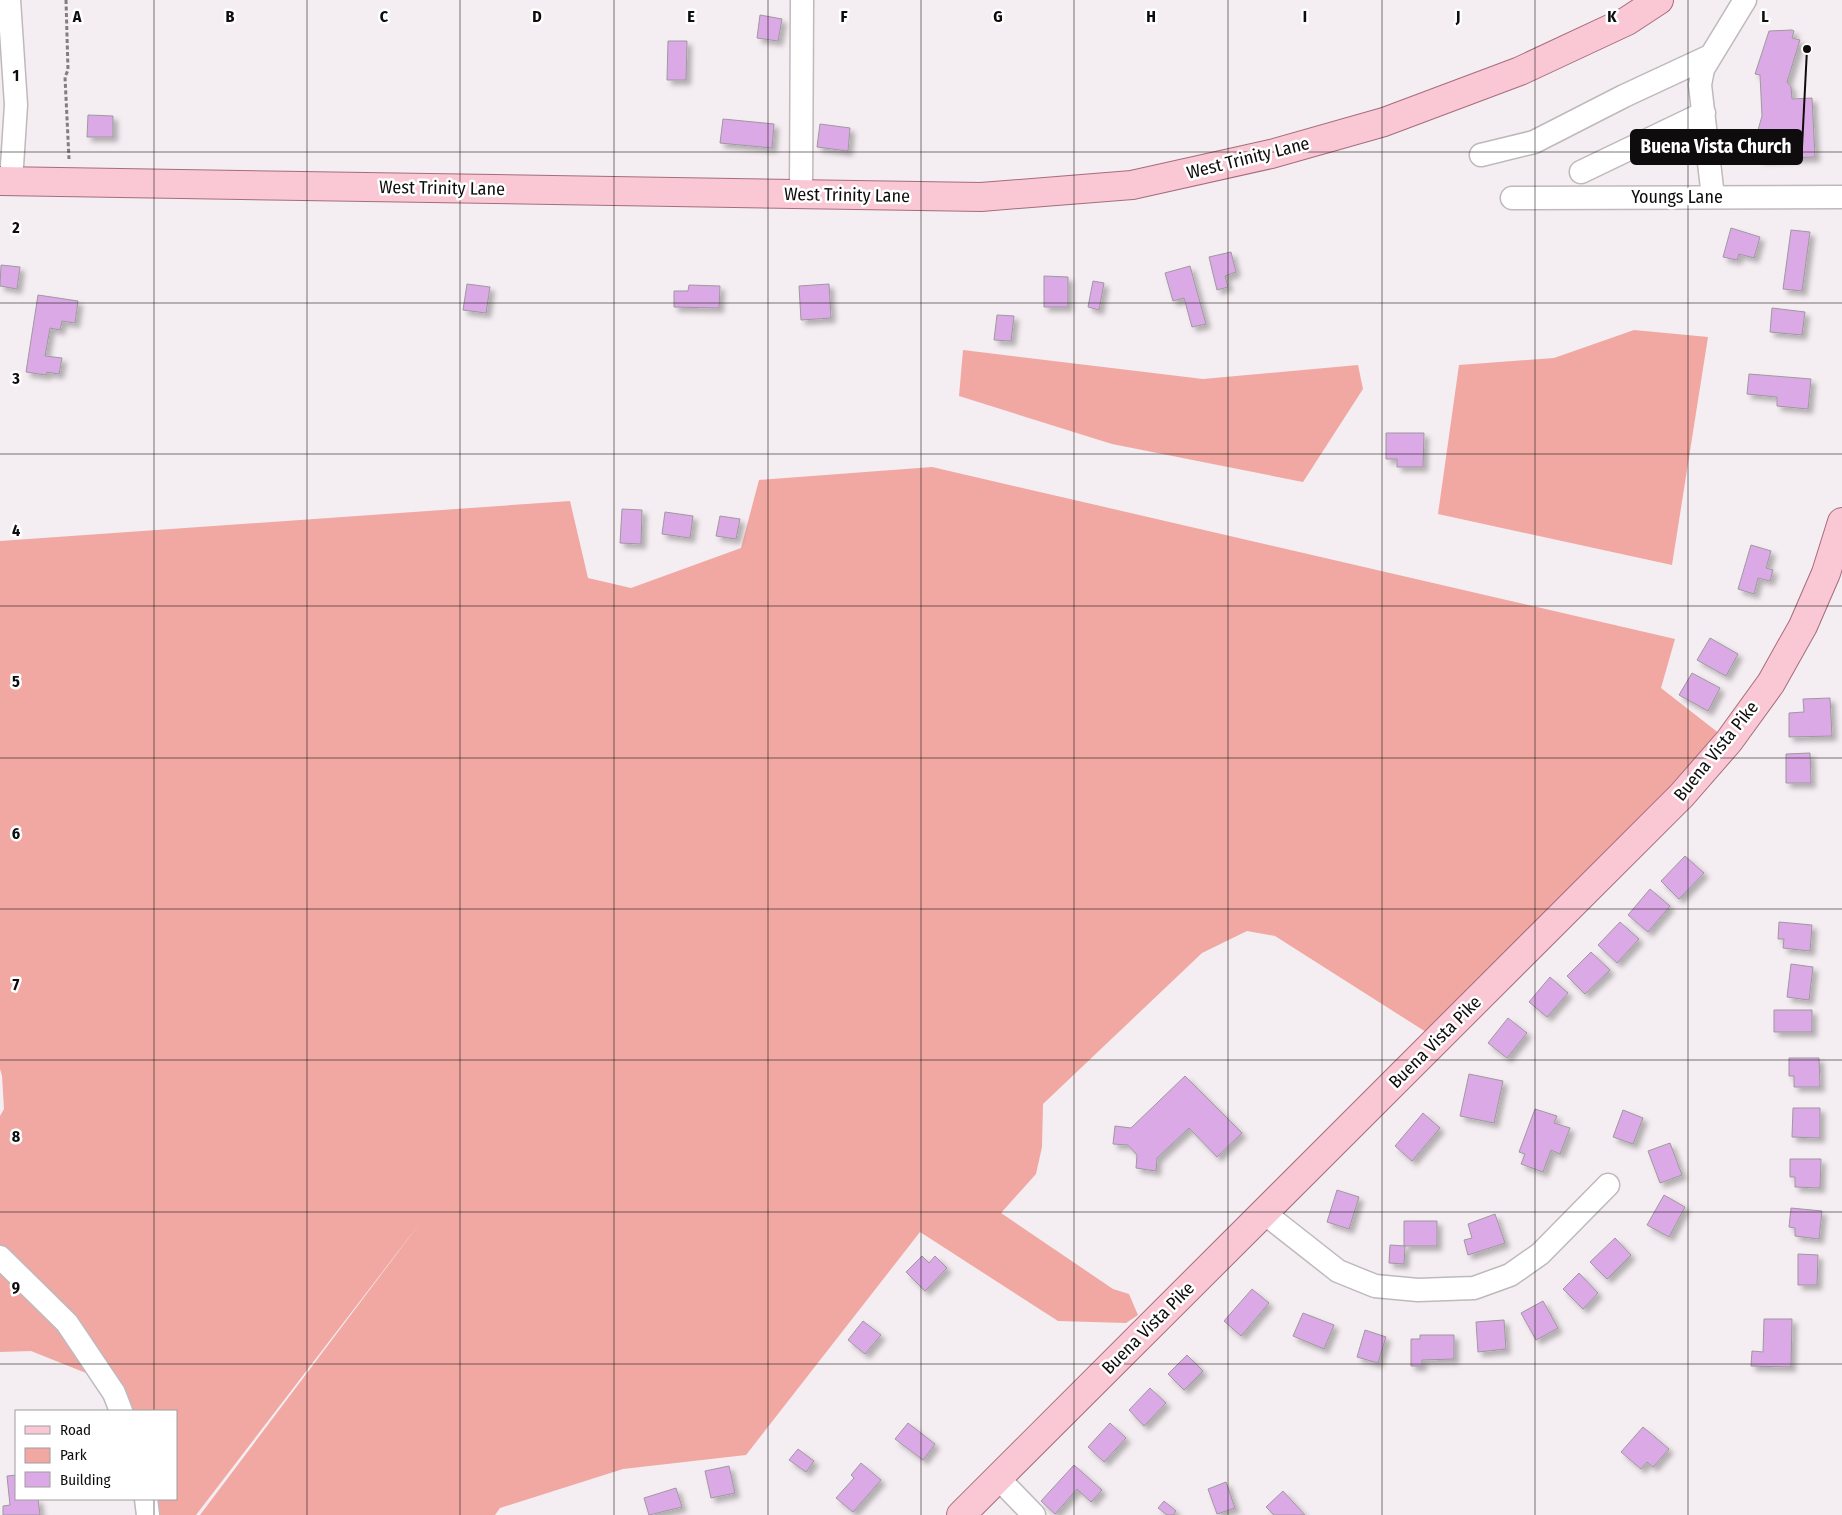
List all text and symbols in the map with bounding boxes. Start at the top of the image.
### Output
text: A [72,7,82,26]
text: B [226,7,235,26]
text: C [380,7,389,26]
text: D [532,7,542,26]
text: E [687,7,695,26]
text: F [840,7,848,26]
text: G [993,7,1003,26]
text: H [1146,7,1156,26]
text: I [1303,7,1307,26]
text: J [1455,7,1460,26]
text: K [1607,7,1617,26]
text: L [1761,7,1769,26]
text: 1 [13,66,19,85]
callout: Buena Vista Church [1631,130,1802,164]
street label: West Trinity Lane [1184,132,1312,184]
text: Buena Vista Church [1641,135,1791,158]
street label: West Trinity Lane [379,176,505,200]
street label: West Trinity Lane [784,183,910,207]
street label: Youngs Lane [1631,186,1723,208]
text: 2 [11,218,20,237]
text: 3 [11,369,20,388]
text: 4 [12,521,20,540]
text: 5 [12,672,20,691]
street label: Buena Vista Pike [1669,697,1763,805]
text: 6 [12,824,20,843]
text: 7 [13,975,20,994]
street label: Buena Vista Pike [1384,991,1486,1093]
text: 8 [12,1127,21,1146]
street label: Buena Vista Pike [1097,1277,1199,1379]
text: 9 [12,1278,20,1297]
legend [15,1410,178,1500]
text: Road [60,1421,91,1439]
text: Park [60,1446,87,1464]
text: Building [60,1471,111,1489]

